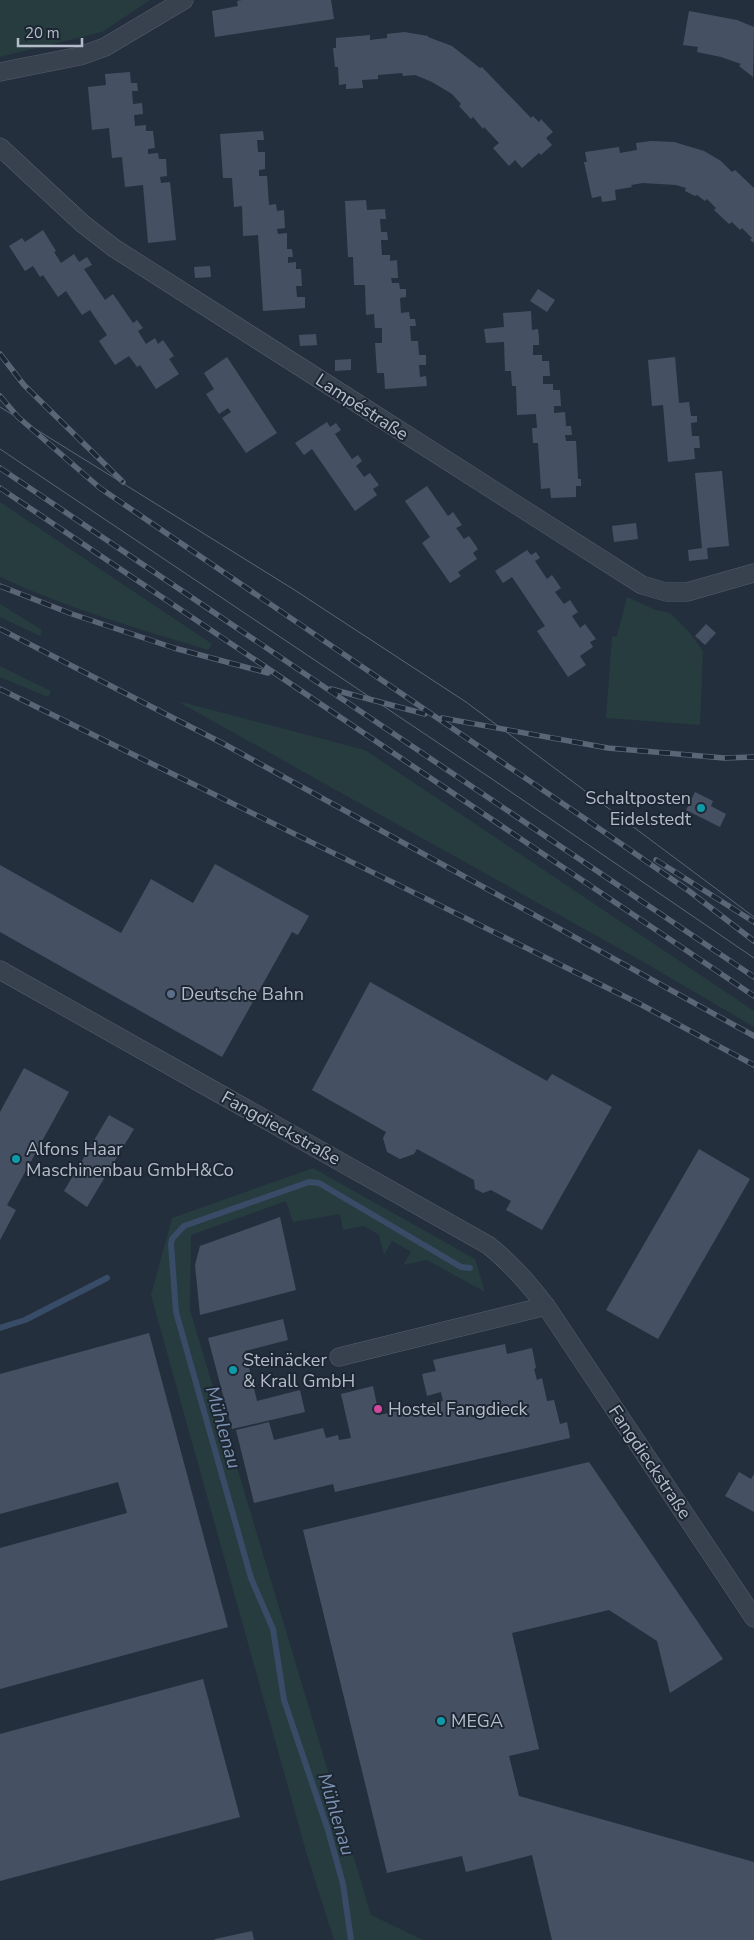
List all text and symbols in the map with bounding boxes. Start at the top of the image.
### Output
scale bar [18,15,81,47]
text: 20 m [25,23,60,43]
street label: Lampéstraße [311,368,413,446]
place label: Schaltposten Eidelstedt [585,786,692,831]
marker: Schaltposten Eidelstedt [695,802,707,814]
place label: Deutsche Bahn [181,982,304,1006]
marker: Deutsche Bahn [165,988,177,1000]
street label: Fangdieckstraße [217,1085,345,1171]
place label: Alfons Haar Maschinenbau GmbH&Co [26,1137,234,1182]
marker: Alfons Haar Maschinenbau GmbH&Co [10,1153,22,1165]
place label: Steinäcker & Krall GmbH [243,1348,355,1393]
marker: Steinäcker & Krall GmbH [227,1364,239,1376]
water label: Mühlenau [199,1383,247,1472]
place label: Hostel Fangdieck [388,1397,528,1421]
street label: Fangdieckstraße [603,1400,697,1524]
marker: Hostel Fangdieck [372,1403,384,1415]
place label: MEGA [451,1709,503,1733]
marker: MEGA [435,1715,447,1727]
water label: Mühlenau [311,1770,361,1859]

